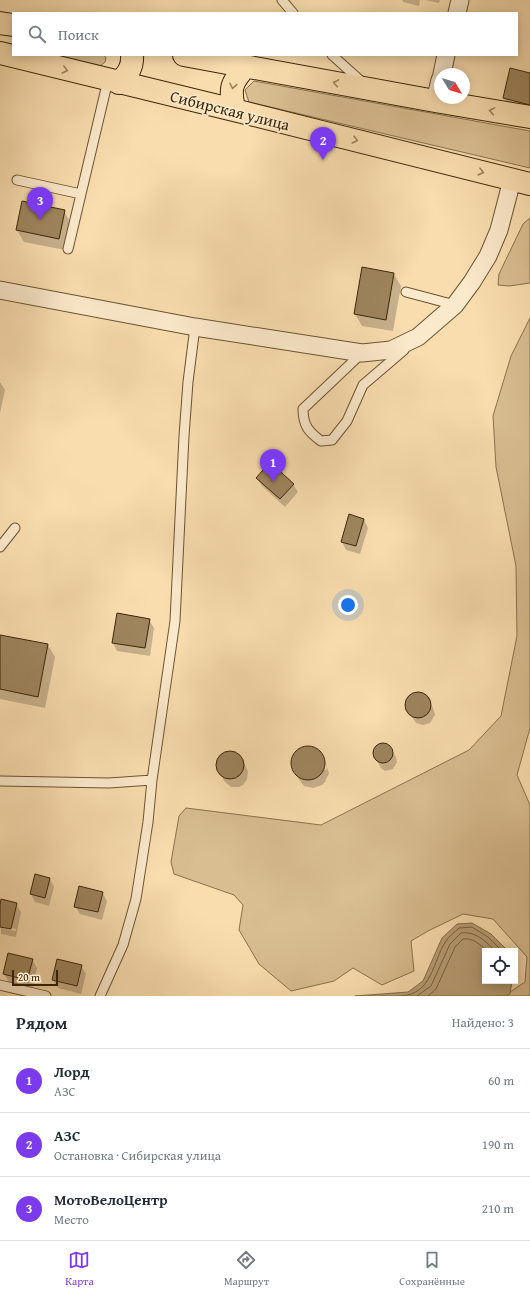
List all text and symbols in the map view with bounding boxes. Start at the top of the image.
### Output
search box [12,12,518,56]
icon: search [26,23,48,45]
text: Поиск [58,24,99,45]
one-way arrow [62,65,68,73]
north arrow [434,68,470,104]
one-way arrow [333,79,339,88]
one-way arrow [229,83,238,90]
street label: Сибирская улица [168,84,293,137]
one-way arrow [488,107,495,115]
pin: 2 [310,127,336,160]
one-way arrow [351,136,358,144]
one-way arrow [477,167,484,175]
pin: 3 [27,187,53,220]
pin: 1 [260,449,286,482]
your location [338,595,358,615]
map controls [482,948,518,984]
button: locate [482,948,518,984]
scale bar [12,968,58,987]
text: 20 m [18,969,40,985]
text: Рядом [16,1010,67,1035]
text: Найдено: 3 [452,1013,514,1032]
text: Лорд [54,1061,90,1082]
text: 1 [26,1071,32,1090]
text: 60 m [488,1071,514,1090]
text: АЗС [54,1082,76,1101]
text: АЗС [54,1125,80,1146]
text: 2 [26,1135,32,1154]
text: 190 m [482,1135,514,1154]
text: Остановка · Сибирская улица [54,1146,221,1165]
text: МотоВелоЦентр [54,1189,167,1210]
text: 3 [26,1199,32,1218]
text: 210 m [482,1199,514,1218]
text: Место [54,1210,89,1229]
tab: Карта [65,1249,94,1289]
tab: Маршрут [224,1249,269,1289]
tab: Сохранённые [399,1249,465,1289]

